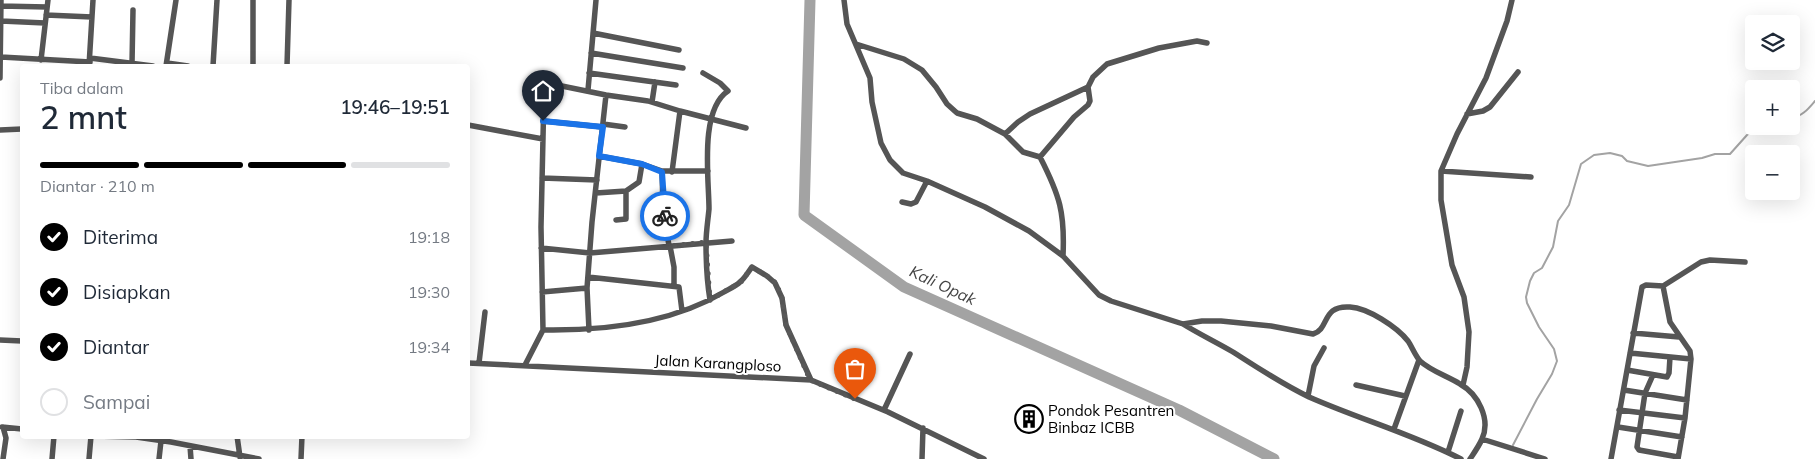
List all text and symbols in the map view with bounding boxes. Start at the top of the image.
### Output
map controls [1745,15,1800,200]
button: layers [1745,15,1800,70]
pin [522,70,564,121]
icon: home [529,77,557,105]
text: Tiba dalam [40,78,124,98]
button: + [1745,80,1800,135]
text: 19:46–19:51 [340,95,450,119]
text: 2 mnt [40,97,127,137]
button: − [1745,145,1800,200]
text: Diantar · 210 m [40,176,155,196]
courier [640,191,690,241]
icon: bike [651,202,679,230]
icon: check [40,223,68,251]
text: Diterima [83,225,158,249]
text: 19:18 [408,227,450,247]
water label: Kali Opak [906,261,980,309]
icon: check [40,278,68,306]
text: Disiapkan [83,280,171,304]
text: 19:30 [408,282,450,302]
icon: check [40,333,68,361]
text: Diantar [83,335,149,359]
text: 19:34 [408,337,450,357]
pin [834,348,876,399]
street label: Jalan Karangploso [654,350,782,376]
icon: bag [841,355,869,383]
text: Sampai [83,390,150,414]
place label: Pondok Pesantren Binbaz ICBB [1048,401,1174,437]
building icon: Pondok Pesantren Binbaz ICBB [1014,404,1044,434]

